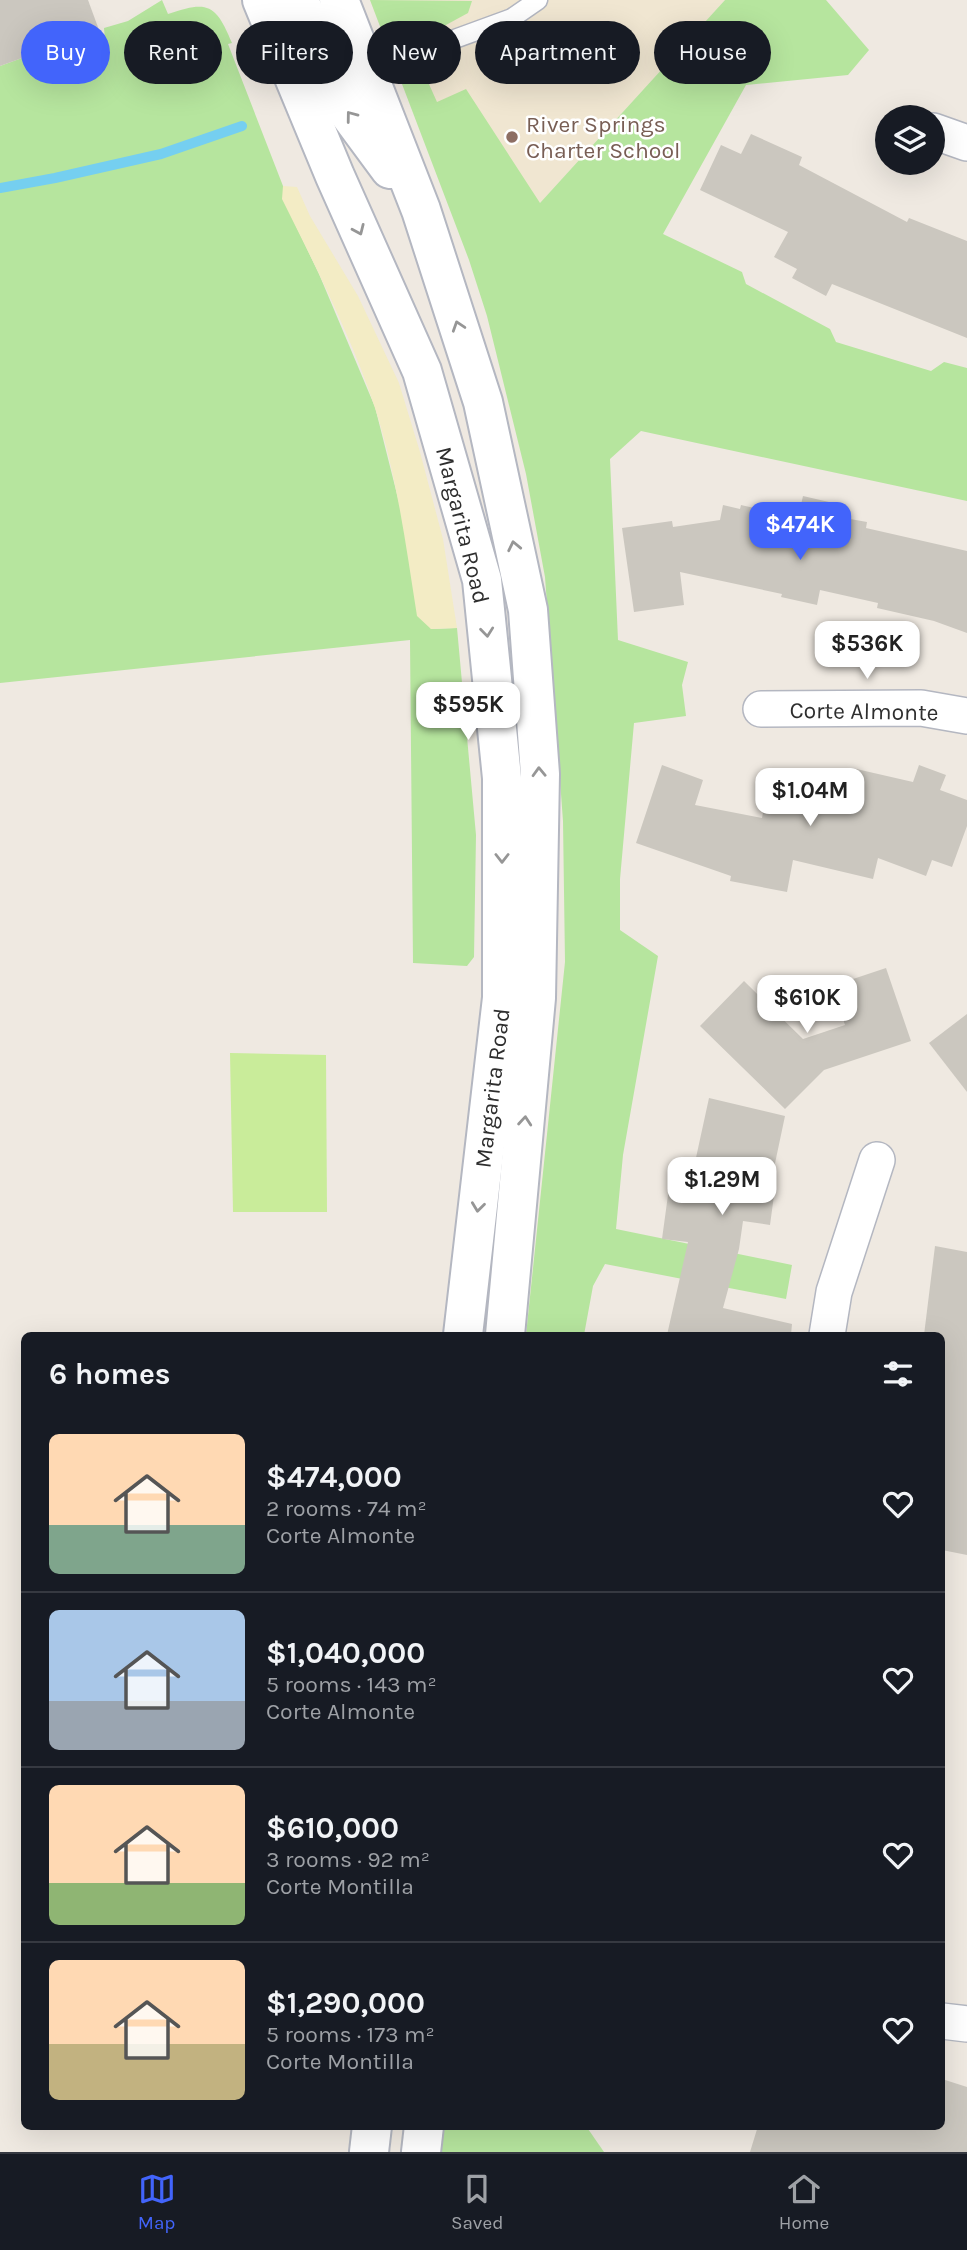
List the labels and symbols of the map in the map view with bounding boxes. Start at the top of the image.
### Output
one-way arrow [347,111,359,124]
place label: River Springs Charter School [526,111,680,164]
marker: River Springs Charter School [504,129,520,145]
one-way arrow [351,223,365,235]
one-way arrow [452,320,467,332]
street label: Margarita Road [430,444,495,606]
pin: $474K [751,503,849,562]
one-way arrow [508,540,523,552]
pin: $536K [818,622,916,681]
one-way arrow [479,626,494,637]
pin: $595K [419,682,517,742]
street label: Corte Almonte [789,697,939,726]
one-way arrow [532,766,547,777]
pin: $1.04M [753,768,867,828]
one-way arrow [494,854,510,864]
pin: $610K [758,976,856,1035]
street label: Margarita Road [469,1007,516,1169]
one-way arrow [517,1115,532,1126]
pin: $1.29M [665,1158,779,1217]
one-way arrow [471,1202,486,1213]

